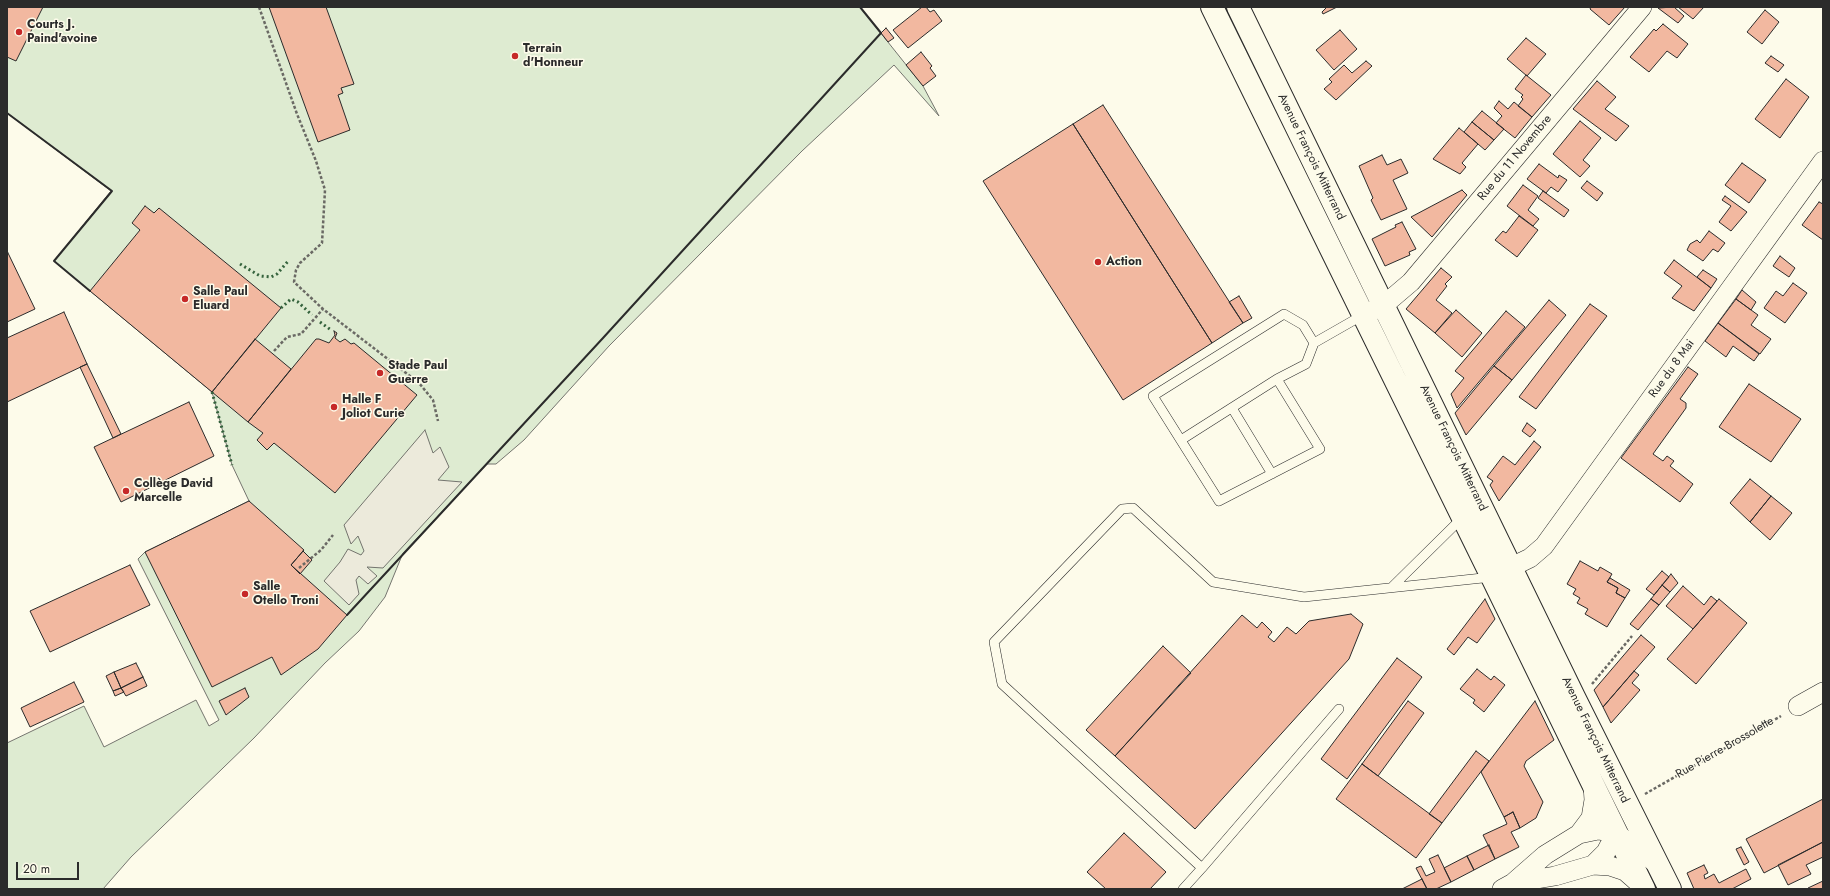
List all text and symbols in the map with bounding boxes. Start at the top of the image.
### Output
place label: Courts J. Paind'avoine [27,18,97,46]
marker: Courts J. Paind'avoine [14,27,24,37]
place label: Terrain d'Honneur [523,42,583,70]
marker: Terrain d'Honneur [510,51,520,61]
street label: Avenue François Mitterrand [1274,92,1348,222]
street label: Rue du 11 Novembre [1475,112,1555,204]
place label: Action [1106,255,1142,269]
marker: Action [1093,257,1103,267]
place label: Salle Paul Eluard [193,285,248,313]
marker: Salle Paul Eluard [180,294,190,304]
street label: Rue du 8 Mai [1646,337,1698,401]
place label: Stade Paul Guerre [388,359,447,387]
marker: Stade Paul Guerre [375,368,385,378]
street label: Avenue François Mitterrand [1416,383,1490,513]
place label: Halle F Joliot Curie [342,393,405,421]
marker: Halle F Joliot Curie [329,402,339,412]
place label: Collège David Marcelle [134,477,213,505]
marker: Collège David Marcelle [121,486,131,496]
place label: Salle Otello Troni [253,580,319,608]
marker: Salle Otello Troni [240,589,250,599]
street label: Avenue François Mitterrand [1558,675,1632,805]
street label: Rue Pierre Brossolette [1673,714,1777,782]
scale bar [18,854,81,880]
text: 20 m [23,860,50,878]

